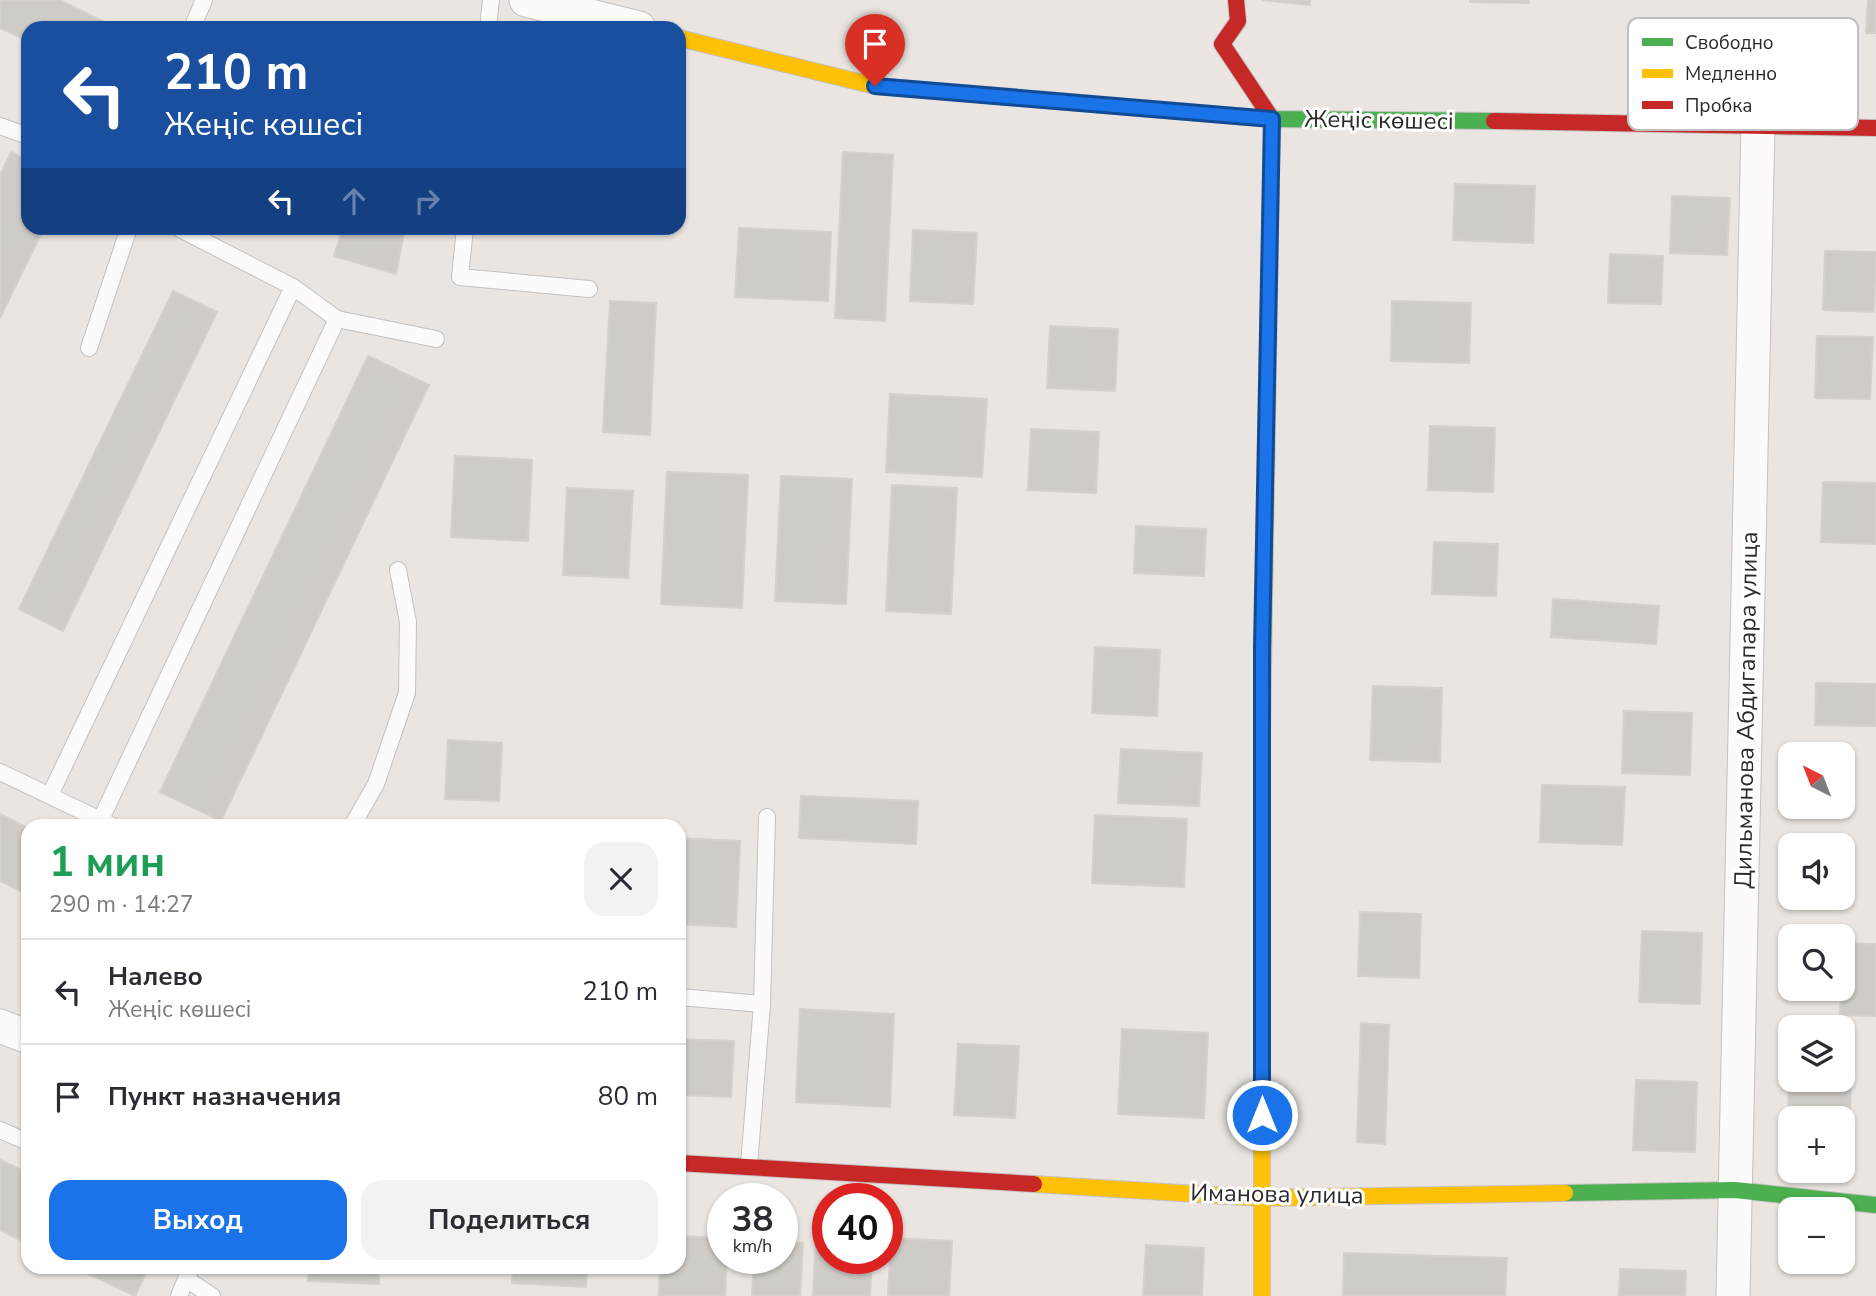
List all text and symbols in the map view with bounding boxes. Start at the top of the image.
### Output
pin [845,14,905,86]
legend [1628,18,1858,130]
icon: arrive [856,25,894,63]
text: Свободно [1685,30,1774,56]
text: 210 m [164,39,308,106]
icon: left [49,49,140,140]
text: Медленно [1685,61,1777,87]
text: Пробка [1685,93,1752,119]
text: Жеңіс көшесі [164,103,363,146]
street label: Жеңіс көшесі [1304,103,1454,137]
icon: left [262,182,300,220]
icon: ahead [335,182,373,220]
icon: right [408,182,446,220]
street label: Дильманова Абдигапара улица [1727,531,1765,889]
north arrow [1778,742,1855,819]
map controls [1778,742,1855,1274]
button: sound [1778,833,1855,910]
text: 1 мин [49,834,165,891]
button: close [584,842,658,916]
text: 290 m · 14:27 [49,889,194,920]
button: search [1778,924,1855,1001]
text: Налево [108,959,203,994]
icon: left [49,973,87,1011]
text: 210 m [582,974,658,1009]
text: Жеңіс көшесі [108,994,251,1025]
button: layers [1778,1015,1855,1092]
icon: arrive [49,1078,87,1116]
position arrow [1225,1078,1299,1152]
text: Пункт назначения [108,1079,341,1114]
text: 80 m [598,1079,658,1114]
button: + [1778,1106,1855,1183]
street label: Иманова улица [1190,1176,1364,1212]
button: Выход [49,1180,347,1260]
button: Поделиться [361,1180,658,1260]
speed limit sign: 40 [812,1183,903,1274]
text: 38 [731,1196,774,1243]
button: − [1778,1197,1855,1274]
text: km/h [733,1234,772,1258]

